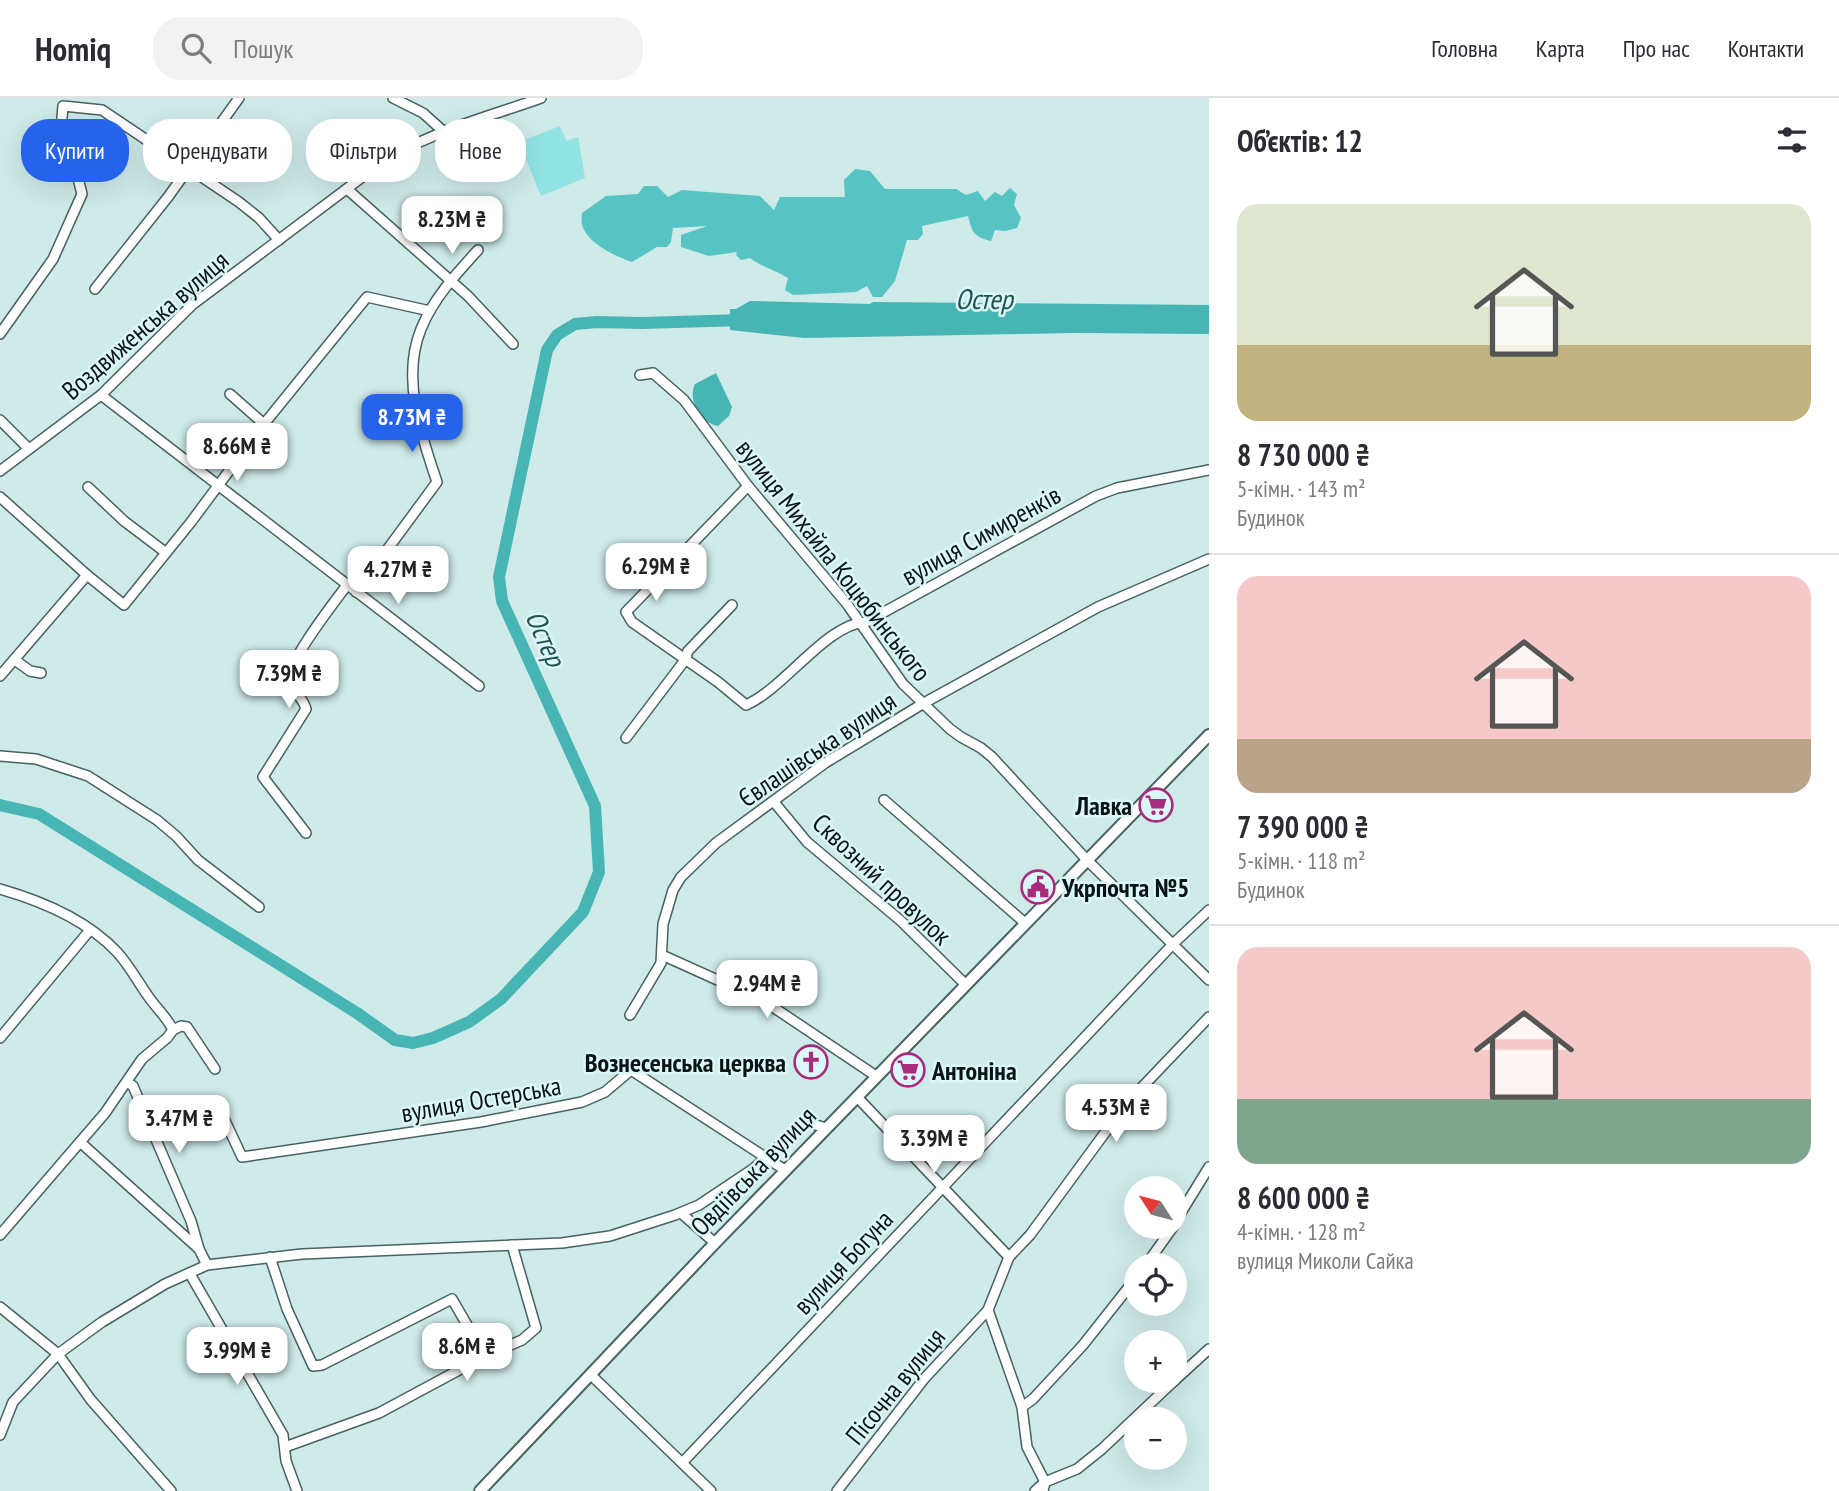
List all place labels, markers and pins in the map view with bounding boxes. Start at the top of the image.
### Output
pin: 8.23M ₴ [387,197,517,256]
pin: 8.73M ₴ [347,394,477,454]
pin: 8.66M ₴ [172,424,302,483]
pin: 6.29M ₴ [591,544,721,603]
pin: 4.27M ₴ [333,546,463,606]
pin: 7.39M ₴ [224,650,354,710]
supermarket icon: Лавка [1137,786,1175,824]
place label: Лавка [1075,789,1132,822]
public building icon: Укрпочта №5 [1019,868,1057,906]
place label: Укрпочта №5 [1061,871,1189,904]
pin: 2.94M ₴ [702,960,832,1020]
church icon: Вознесенська церква [792,1043,830,1081]
place label: Вознесенська церква [585,1046,786,1079]
supermarket icon: Антоніна [889,1051,927,1089]
place label: Антоніна [931,1054,1017,1087]
pin: 4.53M ₴ [1051,1084,1181,1144]
pin: 3.47M ₴ [114,1096,244,1155]
pin: 3.39M ₴ [869,1116,999,1175]
pin: 8.6M ₴ [410,1324,524,1383]
pin: 3.99M ₴ [172,1328,302,1387]

